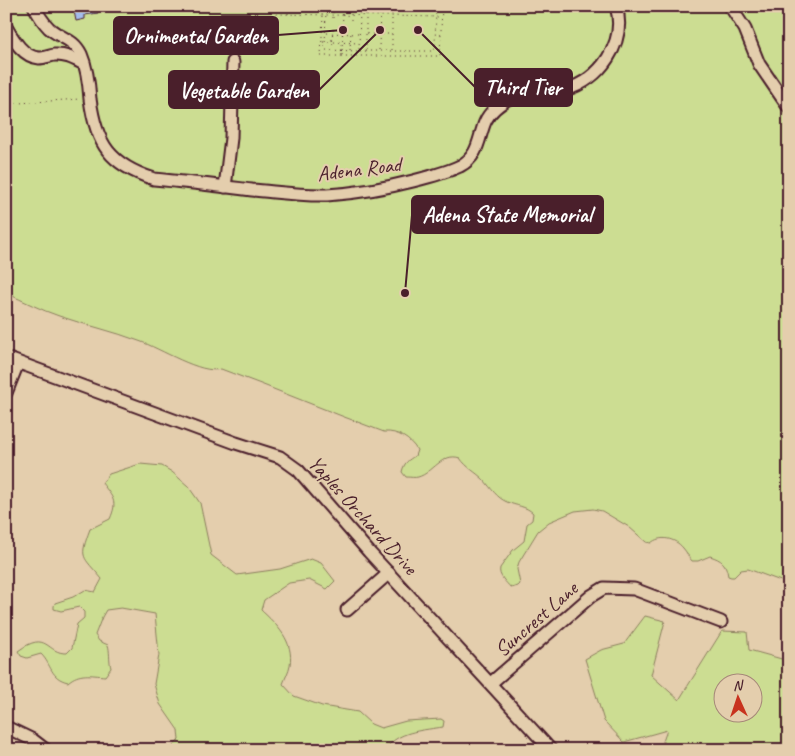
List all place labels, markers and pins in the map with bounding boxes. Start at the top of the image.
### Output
callout: Ornimental Garden [114,17,278,54]
callout: Third Tier [475,69,572,106]
callout: Vegetable Garden [169,71,319,108]
callout: Adena State Memorial [412,196,603,233]

